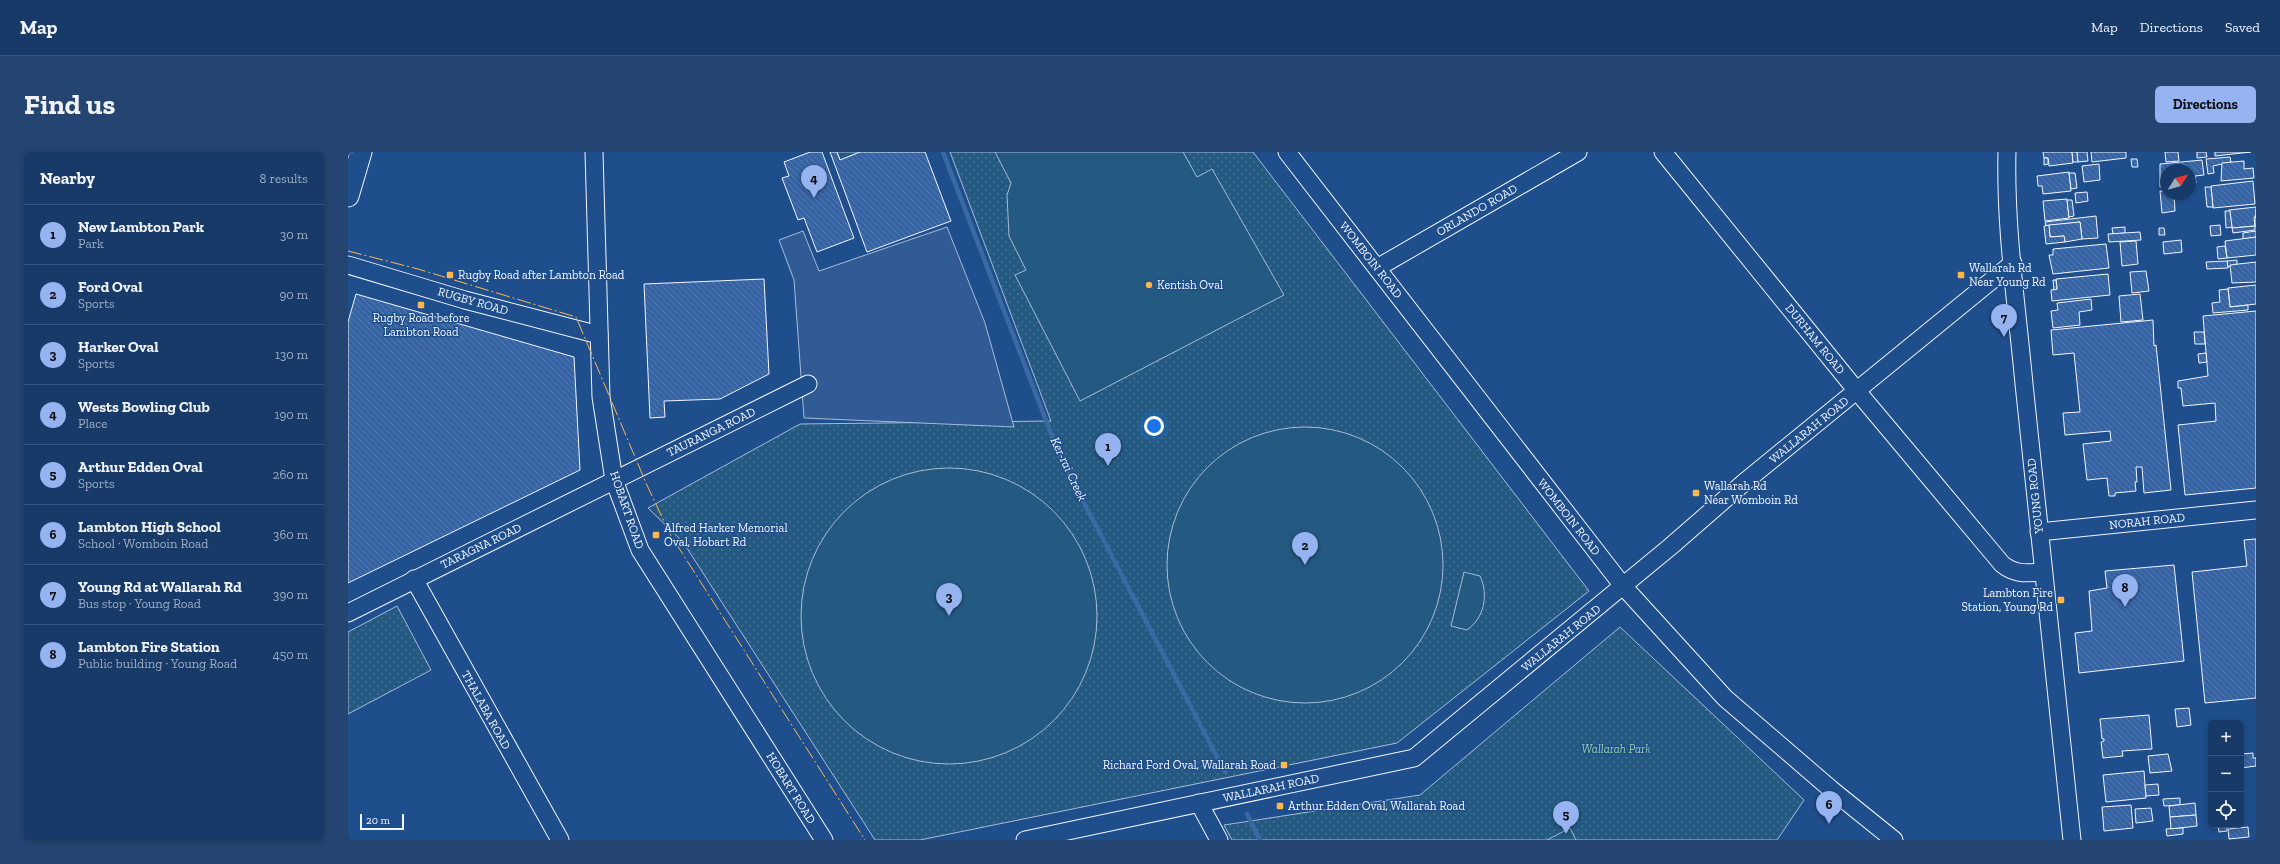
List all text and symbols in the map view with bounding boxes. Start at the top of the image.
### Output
text: Map [20,16,57,39]
text: Map [2091,19,2118,36]
text: Directions [2140,19,2203,36]
text: Saved [2225,19,2260,36]
button: Directions [2155,86,2256,123]
text: Find us [24,88,115,121]
north arrow [2160,164,2196,200]
pin: 4 [801,165,827,198]
text: Nearby [40,168,95,188]
text: 8 results [260,171,308,186]
street label: ORLANDO ROAD [1434,181,1520,239]
text: New Lambton Park [78,218,204,236]
street label: WOMBOIN ROAD [1337,219,1405,301]
text: 1 [50,227,56,242]
text: 30 m [280,227,308,242]
text: Park [78,236,104,251]
place label: Wallarah Rd Near Young Rd [1969,261,2046,289]
place label: Rugby Road after Lambton Road [458,268,625,282]
marker: Rugby Road after Lambton Road [445,270,455,280]
marker: Wallarah Rd Near Young Rd [1956,270,1966,280]
text: Ford Oval [78,278,142,296]
place label: Kentish Oval [1157,278,1223,292]
marker: Kentish Oval [1144,280,1154,290]
street label: RUGBY ROAD [436,284,510,318]
text: 2 [50,287,56,302]
text: 90 m [279,287,308,302]
text: Sports [78,296,115,311]
marker: Rugby Road before Lambton Road [416,300,426,310]
street label: DURHAM ROAD [1782,301,1848,377]
pin: 7 [1991,304,2017,337]
place label: Rugby Road before Lambton Road [373,311,470,339]
text: Harker Oval [78,338,158,356]
text: 3 [50,347,56,362]
text: 130 m [275,347,308,362]
text: Sports [78,356,115,371]
street label: WALLARAH ROAD [1767,394,1851,466]
text: Wests Bowling Club [78,398,210,416]
street label: TAURANGA ROAD [664,404,758,460]
text: 4 [49,407,57,422]
text: 190 m [274,407,308,422]
text: Place [78,416,107,431]
your location [1144,416,1164,436]
pin: 1 [1095,433,1121,466]
water label: Ker-rai Creek [1048,435,1090,504]
text: Arthur Edden Oval [78,458,203,476]
street label: YOUNG ROAD [2024,458,2046,535]
text: 5 [50,467,56,482]
text: 260 m [273,467,308,482]
street label: HOBART ROAD [607,469,647,551]
text: Sports [78,476,115,491]
street label: WOMBOIN ROAD [1535,476,1603,558]
place label: Wallarah Rd Near Womboin Rd [1704,479,1798,507]
marker: Wallarah Rd Near Womboin Rd [1691,488,1701,498]
street label: NORAH ROAD [2108,510,2186,532]
text: Lambton High School [78,518,221,536]
street label: TARAGNA ROAD [438,520,524,572]
place label: Alfred Harker Memorial Oval, Hobart Rd [664,521,788,549]
text: 6 [50,527,56,542]
text: 360 m [273,527,308,542]
marker: Alfred Harker Memorial Oval, Hobart Rd [651,530,661,540]
pin: 2 [1292,532,1318,565]
text: School · Womboin Road [78,536,208,551]
pin: 8 [2112,574,2138,607]
text: Young Rd at Wallarah Rd [78,578,242,596]
pin: 3 [936,583,962,616]
place label: Lambton Fire Station, Young Rd [1961,586,2053,614]
text: 7 [50,587,56,602]
text: 390 m [273,587,308,602]
marker: Lambton Fire Station, Young Rd [2056,595,2066,605]
text: Bus stop · Young Road [78,596,201,611]
street label: WALLARAH ROAD [1519,602,1603,674]
text: Lambton Fire Station [78,638,220,656]
text: 8 [49,647,57,662]
text: 450 m [273,647,308,662]
text: Public building · Young Road [78,656,237,671]
street label: THALABA ROAD [459,668,513,752]
map controls [2208,720,2244,828]
button: + [2208,720,2244,756]
park label: Wallarah Park [1581,742,1651,756]
street label: HOBART ROAD [763,750,819,826]
button: − [2208,756,2244,792]
place label: Richard Ford Oval, Wallarah Road [1103,758,1276,772]
marker: Richard Ford Oval, Wallarah Road [1279,760,1289,770]
street label: WALLARAH ROAD [1222,771,1320,805]
pin: 6 [1816,791,1842,824]
button: locate [2208,792,2244,828]
place label: Arthur Edden Oval, Wallarah Road [1288,799,1465,813]
marker: Arthur Edden Oval, Wallarah Road [1275,801,1285,811]
pin: 5 [1553,801,1579,834]
scale bar [360,812,404,831]
text: 20 m [366,814,390,827]

